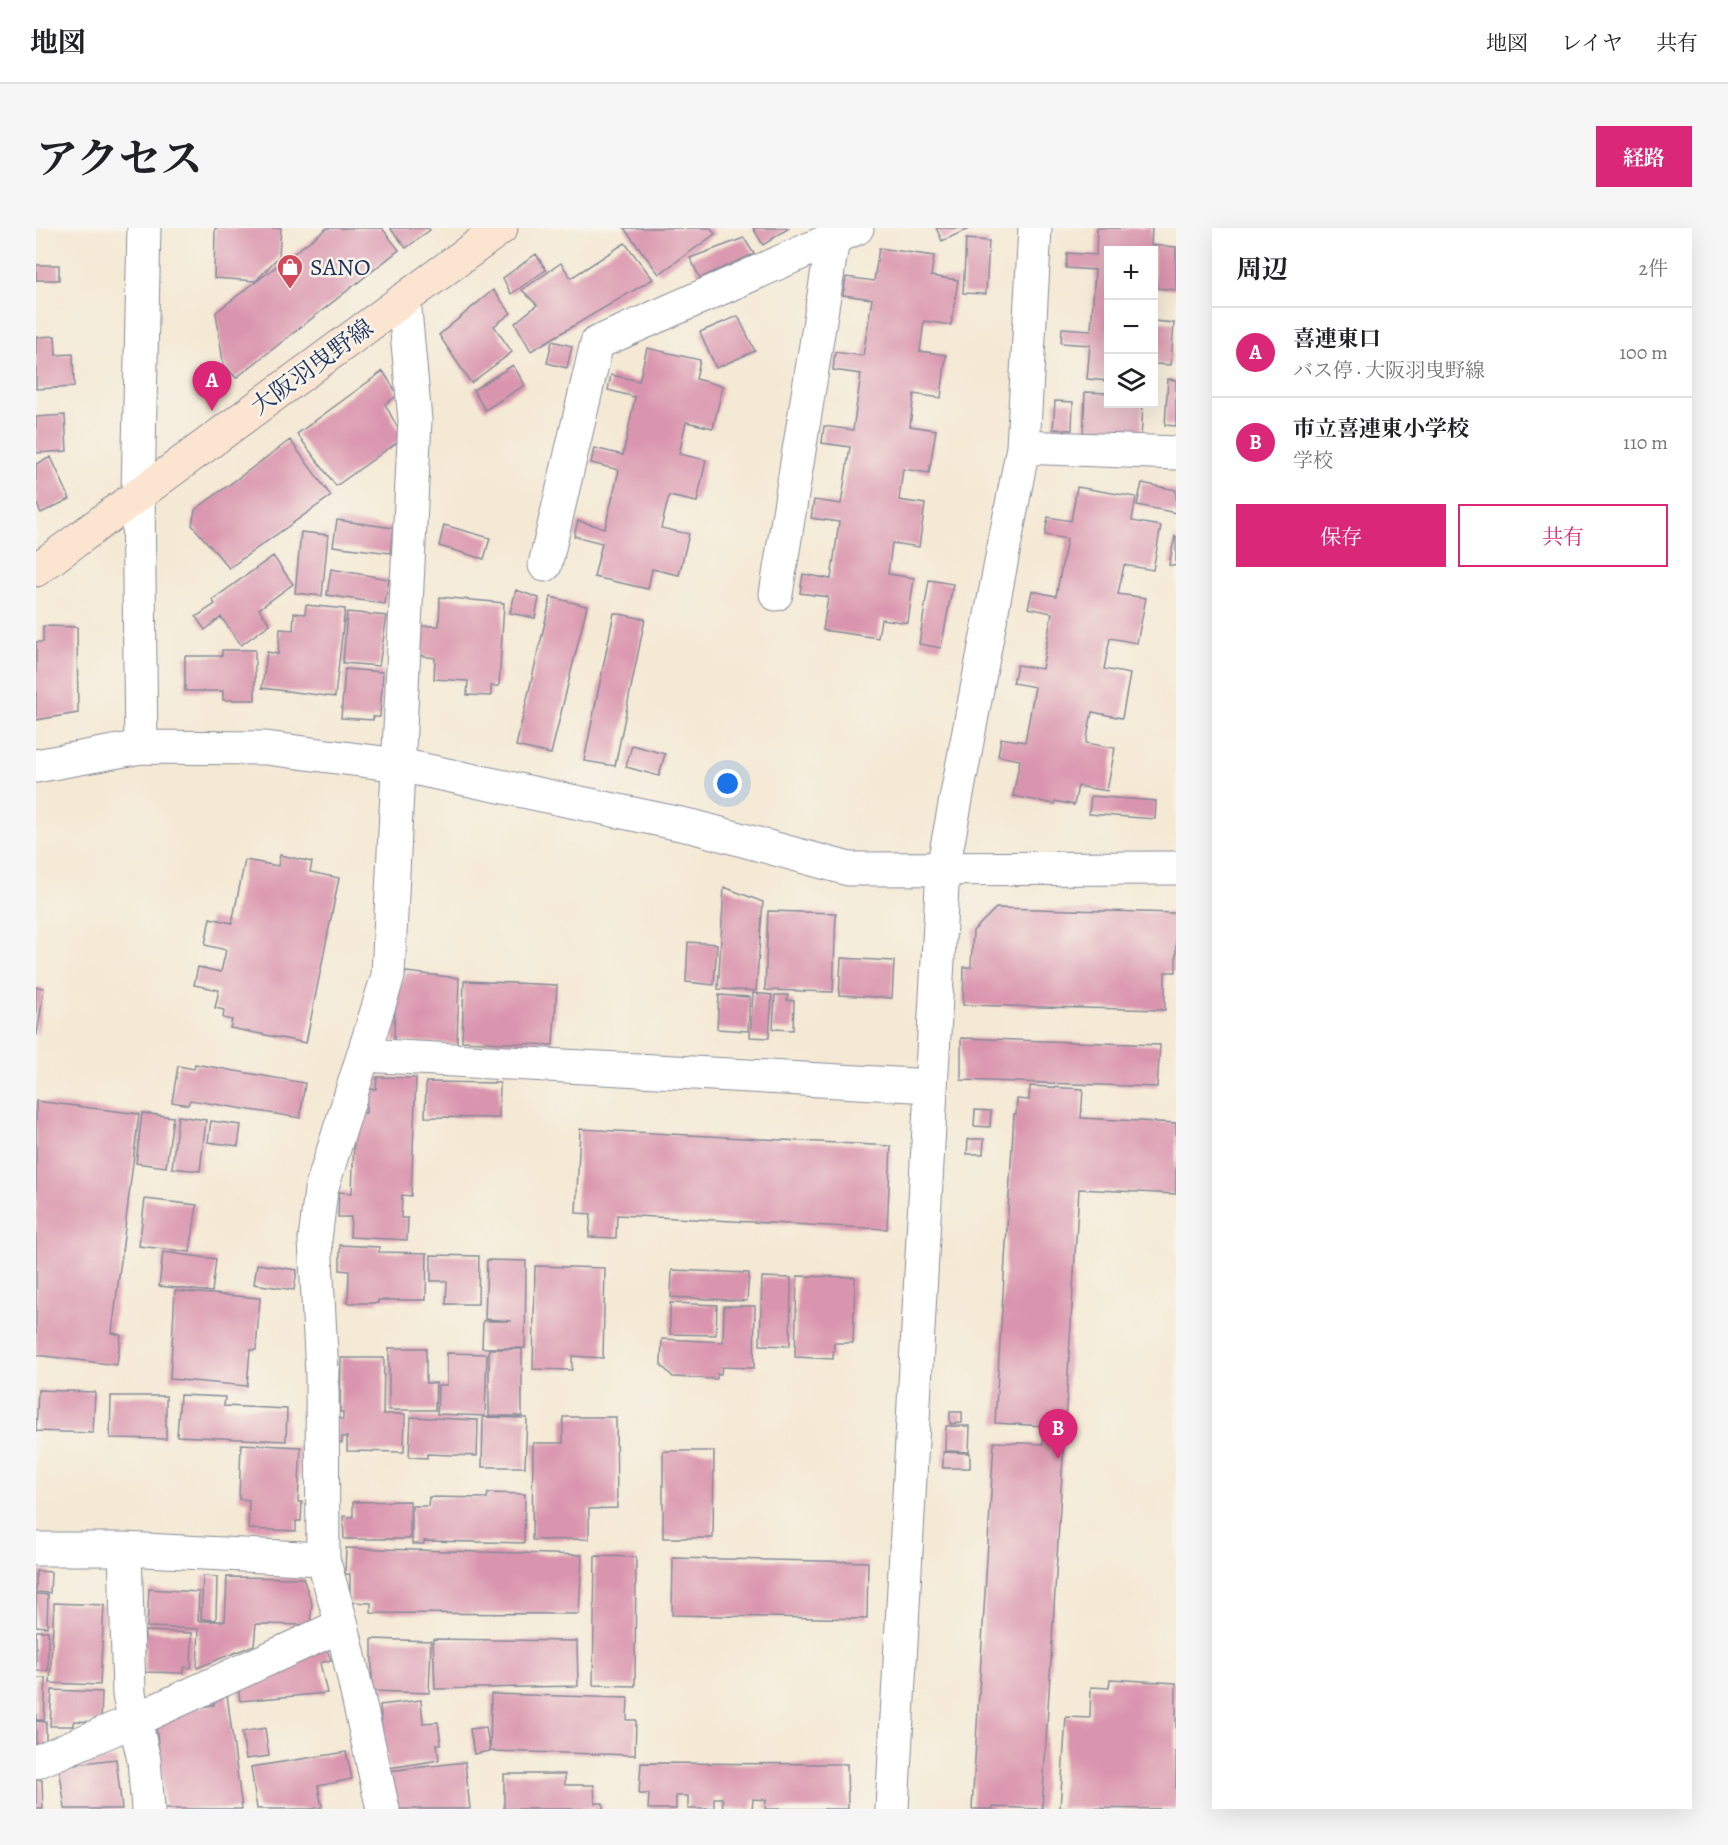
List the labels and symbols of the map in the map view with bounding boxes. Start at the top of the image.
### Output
place label: SANO [310,251,371,283]
shop icon: SANO [275,252,305,290]
street label: 大阪羽曳野線 [244,312,380,422]
pin: A [192,362,231,411]
your location [713,769,742,798]
pin: B [1038,1410,1078,1459]

